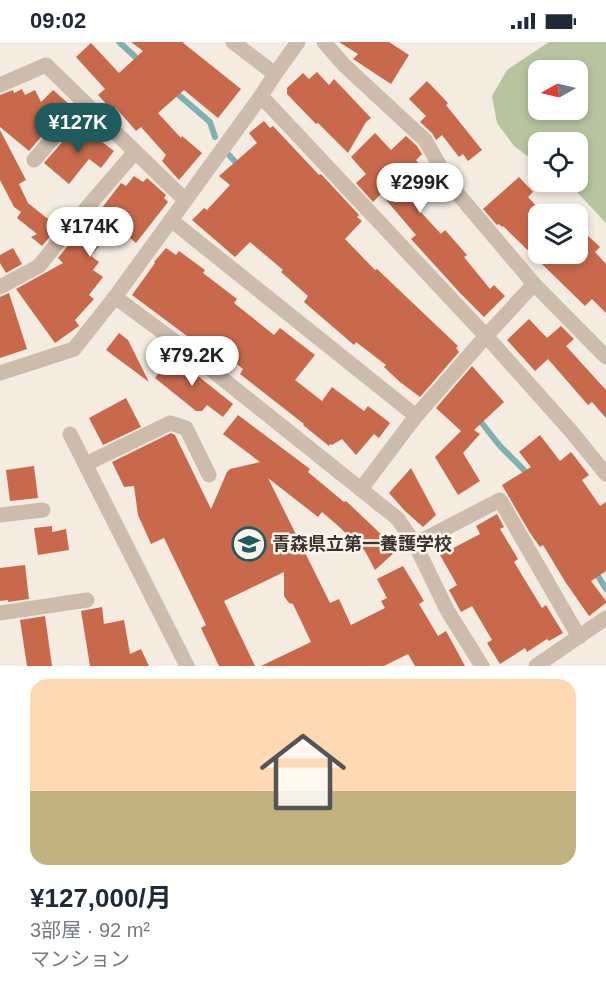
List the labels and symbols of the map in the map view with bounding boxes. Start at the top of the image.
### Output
north arrow [528,60,588,120]
pin: ¥127K [36,103,120,154]
pin: ¥299K [378,163,462,214]
pin: ¥174K [48,207,132,258]
pin: ¥79.2K [143,336,241,387]
school or university icon: 青森県立第一養護学校 [231,526,267,562]
place label: 青森県立第一養護学校 [272,534,452,554]

